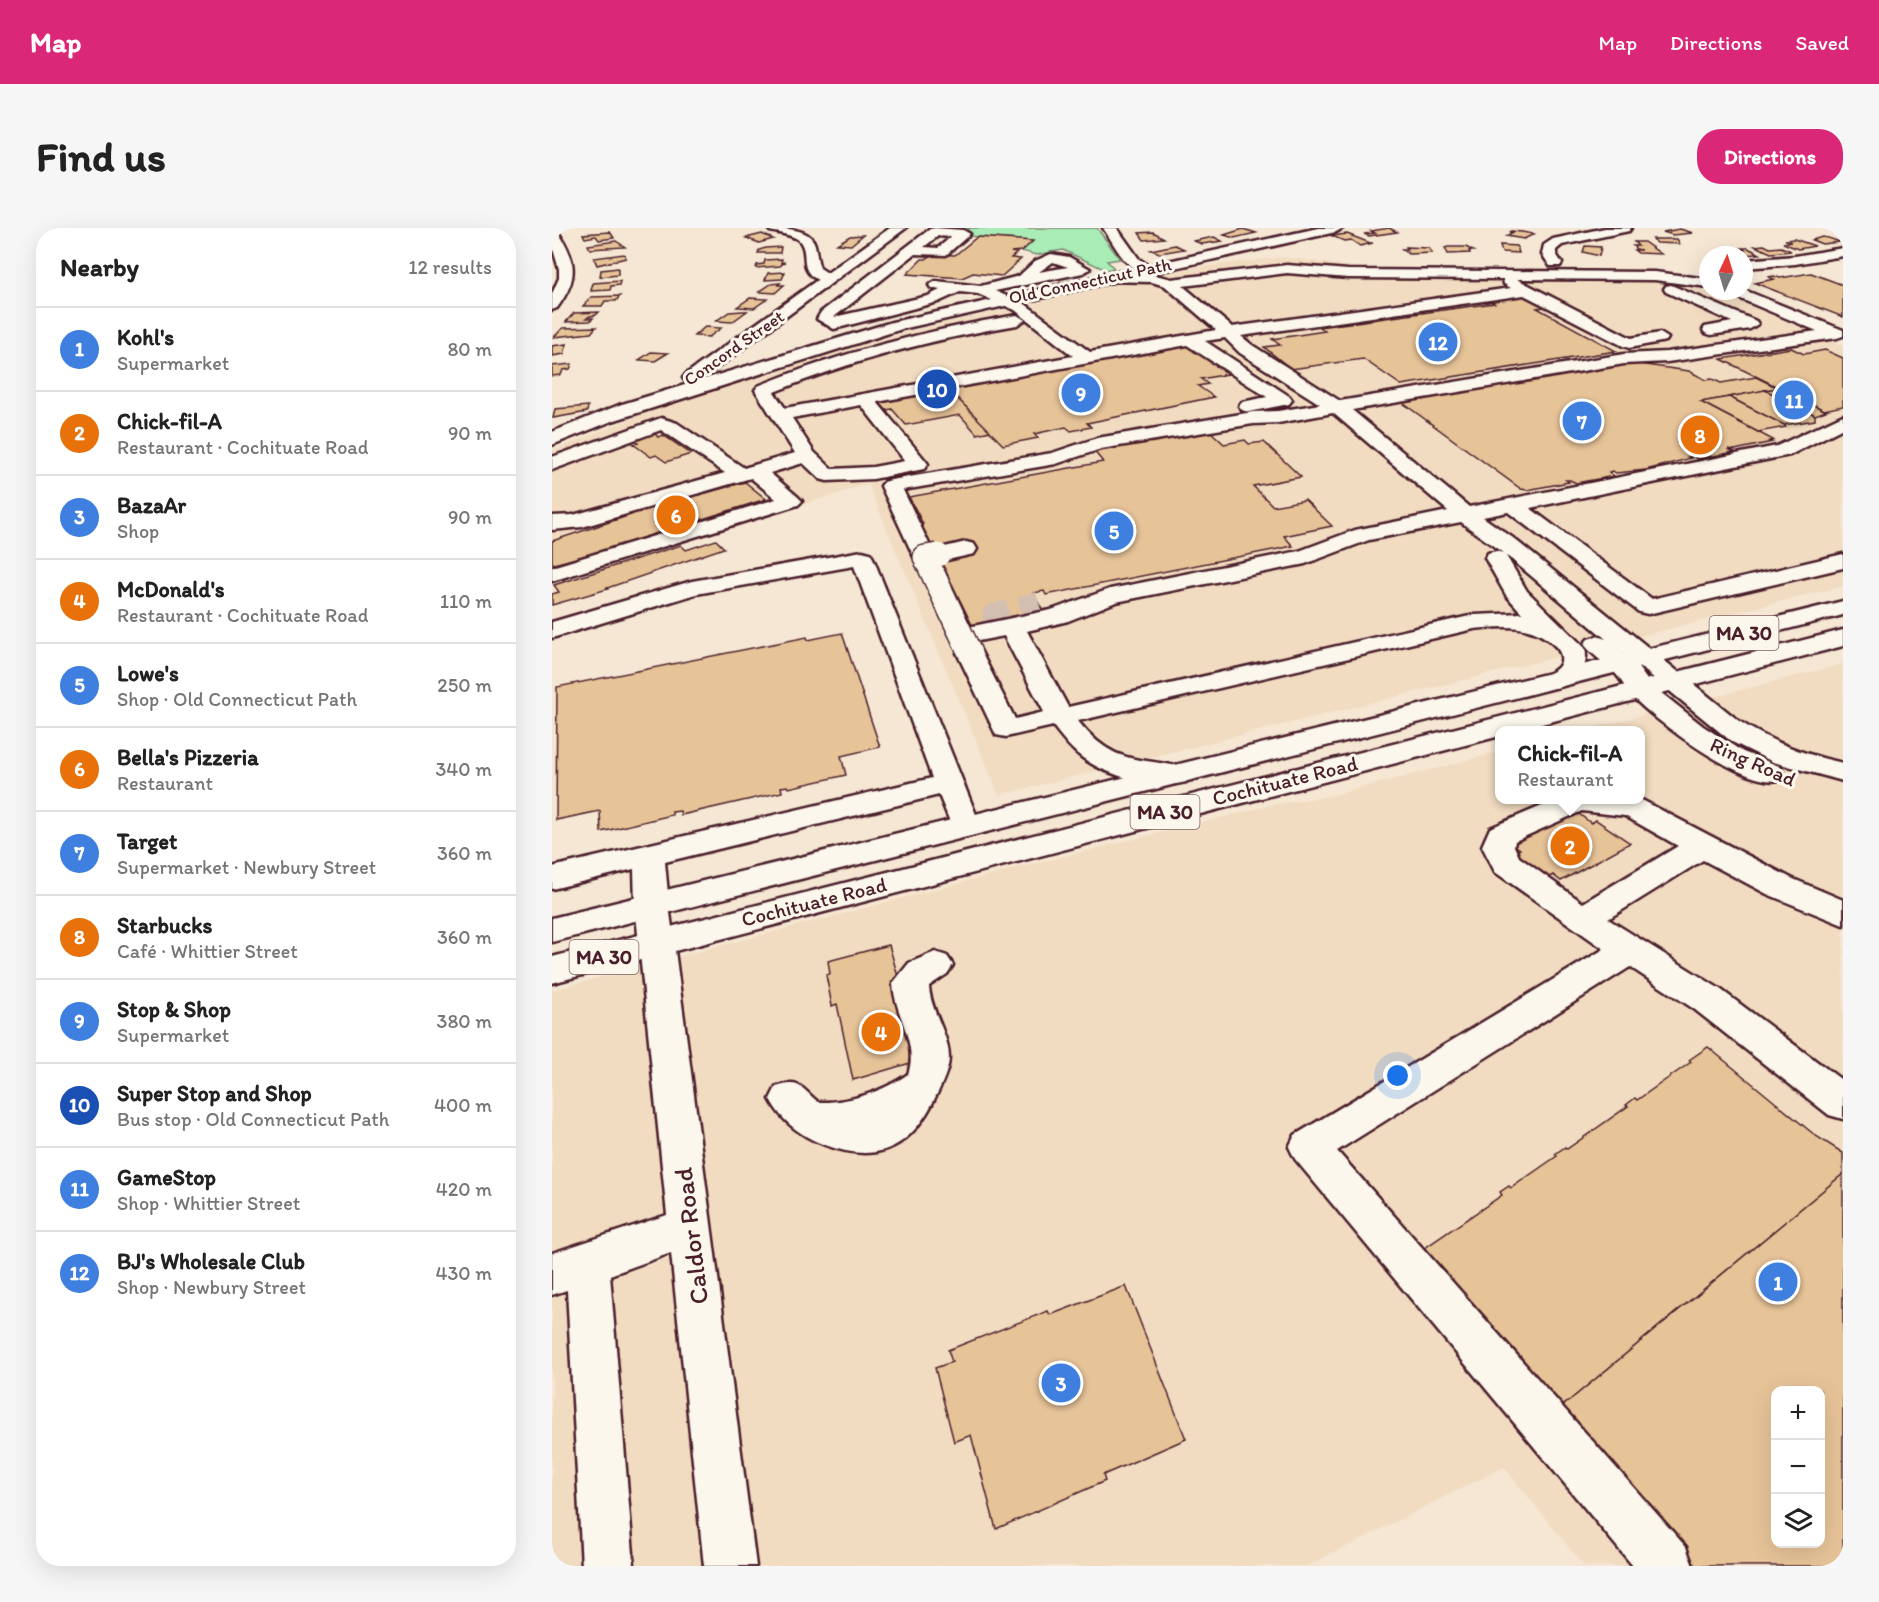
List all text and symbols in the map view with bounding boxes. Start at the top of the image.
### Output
text: Map [30,25,81,59]
text: Map [1599,30,1637,55]
text: Directions [1670,30,1762,55]
text: Saved [1795,30,1849,55]
button: Directions [1697,129,1843,184]
text: Find us [36,131,166,182]
north arrow [1699,246,1753,300]
text: Nearby [60,251,139,283]
street label: Old Connecticut Path [1007,253,1174,309]
text: 12 results [408,255,492,279]
street label: Concord Street [680,305,789,391]
pin: 12 [1418,320,1458,364]
text: Kohl's [117,324,174,351]
text: 1 [75,337,84,361]
text: 80 m [447,337,492,361]
text: Supermarket [117,351,229,375]
pin: 10 [918,366,956,412]
pin: 9 [1062,370,1100,416]
pin: 11 [1774,378,1814,423]
pin: 7 [1562,398,1602,444]
text: Chick-fil-A [117,408,222,435]
pin: 8 [1680,412,1720,458]
text: 2 [74,421,85,445]
text: 90 m [448,421,492,445]
text: Restaurant · Cochituate Road [117,435,368,459]
text: BazaAr [117,492,186,519]
pin: 6 [656,492,696,538]
text: 3 [74,505,85,529]
text: 90 m [448,505,492,529]
pin: 5 [1094,508,1134,554]
text: Shop [117,519,159,543]
text: McDonald's [117,576,225,603]
text: 4 [73,589,86,613]
text: 110 m [440,589,492,613]
text: Restaurant · Cochituate Road [117,603,368,627]
road number: MA 30 [1710,616,1778,650]
text: Lowe's [117,660,179,687]
text: 5 [74,673,85,697]
text: 250 m [437,673,492,697]
text: Shop · Old Connecticut Path [117,687,357,711]
popup [1495,726,1645,804]
street label: Ring Road [1706,732,1801,792]
text: Chick-fil-A [1518,740,1622,767]
text: Bella's Pizzeria [117,744,259,771]
street label: Cochituate Road [1210,750,1360,811]
text: 6 [74,757,85,781]
text: 340 m [435,757,492,781]
text: Restaurant [1518,767,1614,791]
text: Restaurant [117,771,213,795]
road number: MA 30 [1130,795,1200,829]
pin: 2 [1550,824,1590,868]
text: Target [117,828,177,855]
text: 7 [75,841,84,865]
text: 360 m [437,841,492,865]
text: Supermarket · Newbury Street [117,855,376,879]
street label: Cochituate Road [739,871,889,932]
text: Starbucks [117,912,212,939]
text: 8 [74,925,85,949]
text: 360 m [437,925,492,949]
text: Café · Whittier Street [117,939,298,963]
road number: MA 30 [569,940,638,974]
text: Stop & Shop [117,996,231,1023]
text: 9 [74,1009,85,1033]
text: 380 m [437,1009,492,1033]
pin: 4 [862,1010,900,1054]
text: Supermarket [117,1023,229,1047]
your location [1383,1061,1412,1090]
text: Super Stop and Shop [117,1080,312,1107]
text: 10 [69,1093,90,1117]
text: 400 m [434,1093,492,1117]
text: Bus stop · Old Connecticut Path [117,1107,390,1131]
text: GameStop [117,1164,216,1191]
street label: Caldor Road [667,1165,715,1306]
text: 11 [70,1177,89,1201]
text: 420 m [436,1177,492,1201]
text: Shop · Whittier Street [117,1191,300,1215]
text: BJ's Wholesale Club [117,1248,305,1275]
pin: 1 [1758,1260,1798,1304]
text: 12 [70,1261,89,1285]
text: 430 m [435,1261,492,1285]
text: Shop · Newbury Street [117,1275,306,1299]
pin: 3 [1042,1360,1080,1406]
map controls [1771,1386,1825,1548]
button: + [1771,1386,1825,1440]
button: − [1771,1440,1825,1494]
button: layers [1771,1494,1825,1548]

